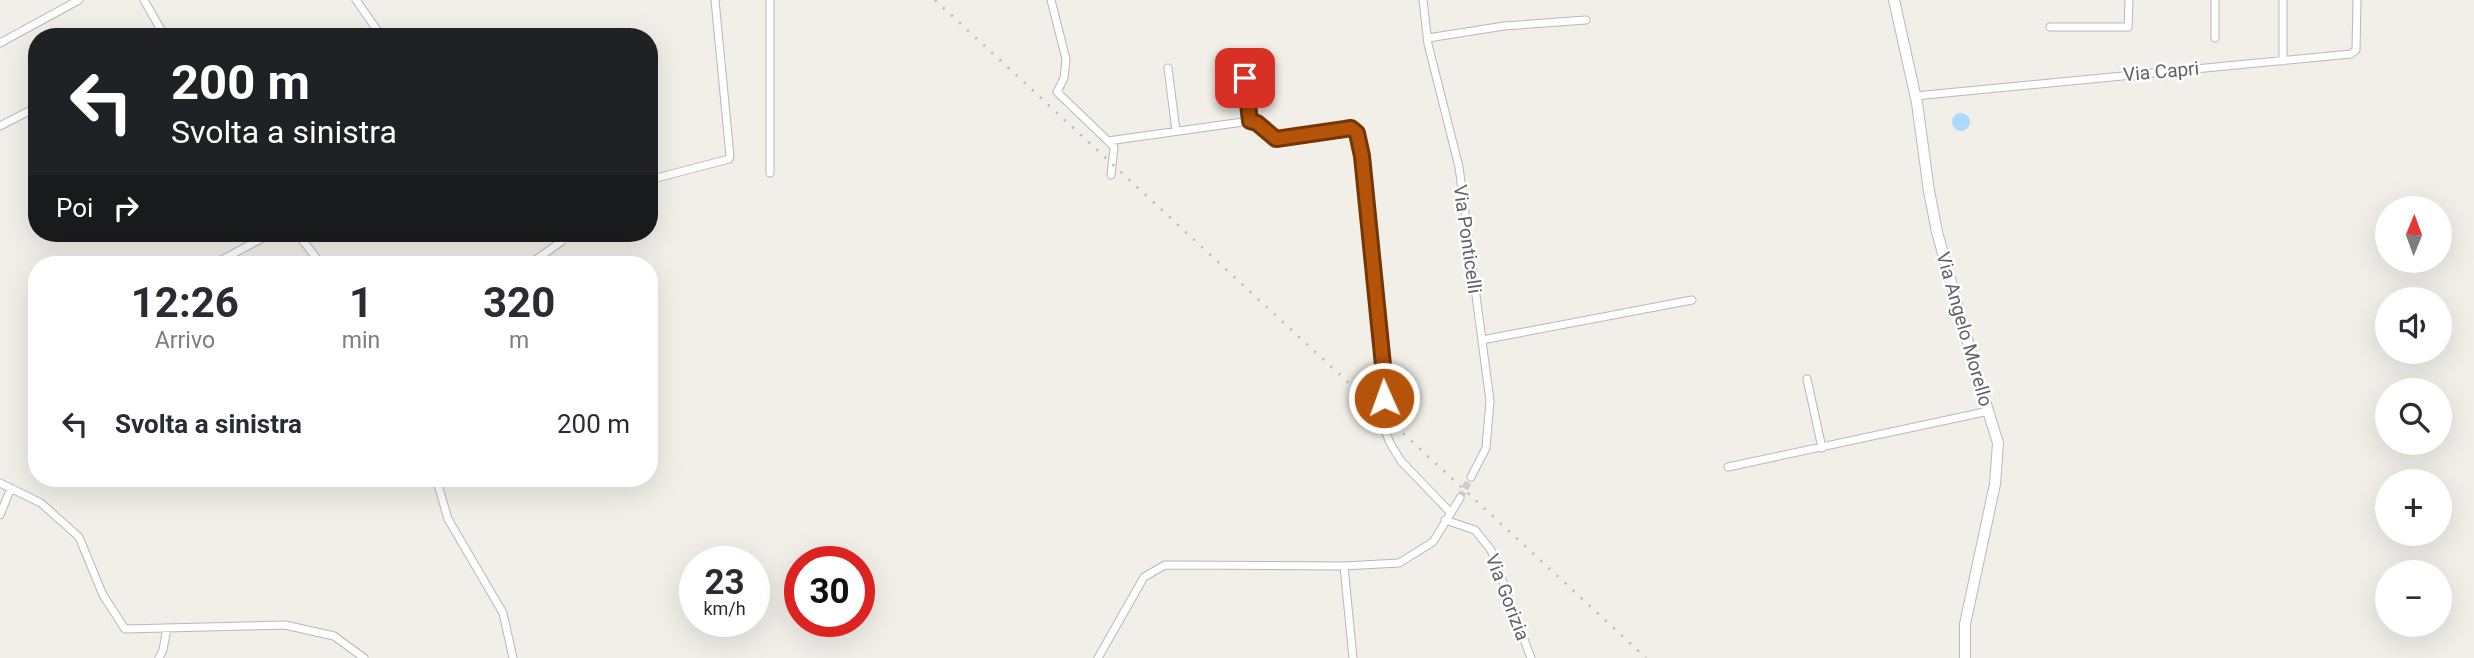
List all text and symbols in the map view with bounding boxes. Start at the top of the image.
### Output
pin [1215,48,1275,108]
text: 200 m [171,54,310,111]
icon: left [56,56,147,147]
street label: Via Capri [2122,57,2200,86]
icon: arrive [1226,59,1264,97]
text: Svolta a sinistra [171,113,397,151]
street label: Via Ponticelli [1448,183,1487,295]
icon: right [107,189,145,227]
text: Poi [56,193,93,223]
north arrow [2375,196,2452,273]
map controls [2375,196,2452,637]
street label: Via Angelo Morello [1931,249,1998,409]
text: 12:26 [131,278,239,327]
text: 1 [349,278,373,327]
text: 320 [483,278,555,327]
button: sound [2375,287,2452,364]
text: Arrivo [155,327,215,354]
text: min [342,327,380,354]
text: m [509,327,529,354]
position arrow [1347,361,1421,435]
button: search [2375,378,2452,455]
icon: left [56,405,94,443]
text: Svolta a sinistra [115,409,302,439]
text: 200 m [557,409,630,439]
button: + [2375,469,2452,546]
speed limit sign: 30 [784,546,875,637]
street label: Via Gorizia [1480,551,1535,644]
button: − [2375,560,2452,637]
text: 23 [704,562,745,603]
text: km/h [703,598,746,619]

